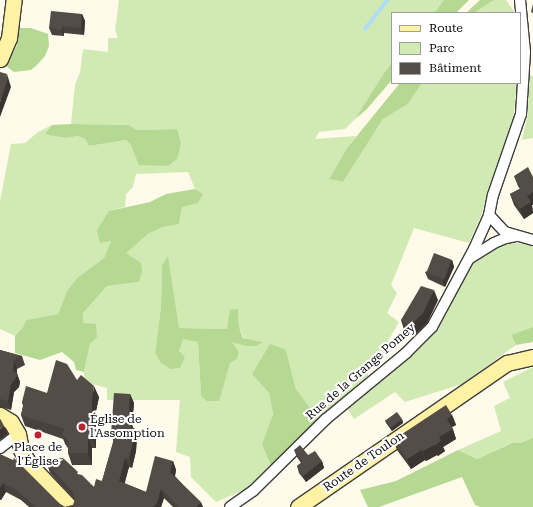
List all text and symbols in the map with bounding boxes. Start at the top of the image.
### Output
legend [391,12,521,84]
text: Route [429,21,463,35]
text: Parc [429,41,454,55]
text: Bâtiment [429,61,481,75]
street label: Rue de la Grange Pomey [304,321,418,423]
place label: Église de l'Assomption [90,413,165,441]
marker: Église de l'Assomption [77,422,87,432]
street label: Route de Toulon [321,429,407,495]
marker: Place de l'Église [33,430,43,440]
place label: Place de l'Église [14,441,62,469]

